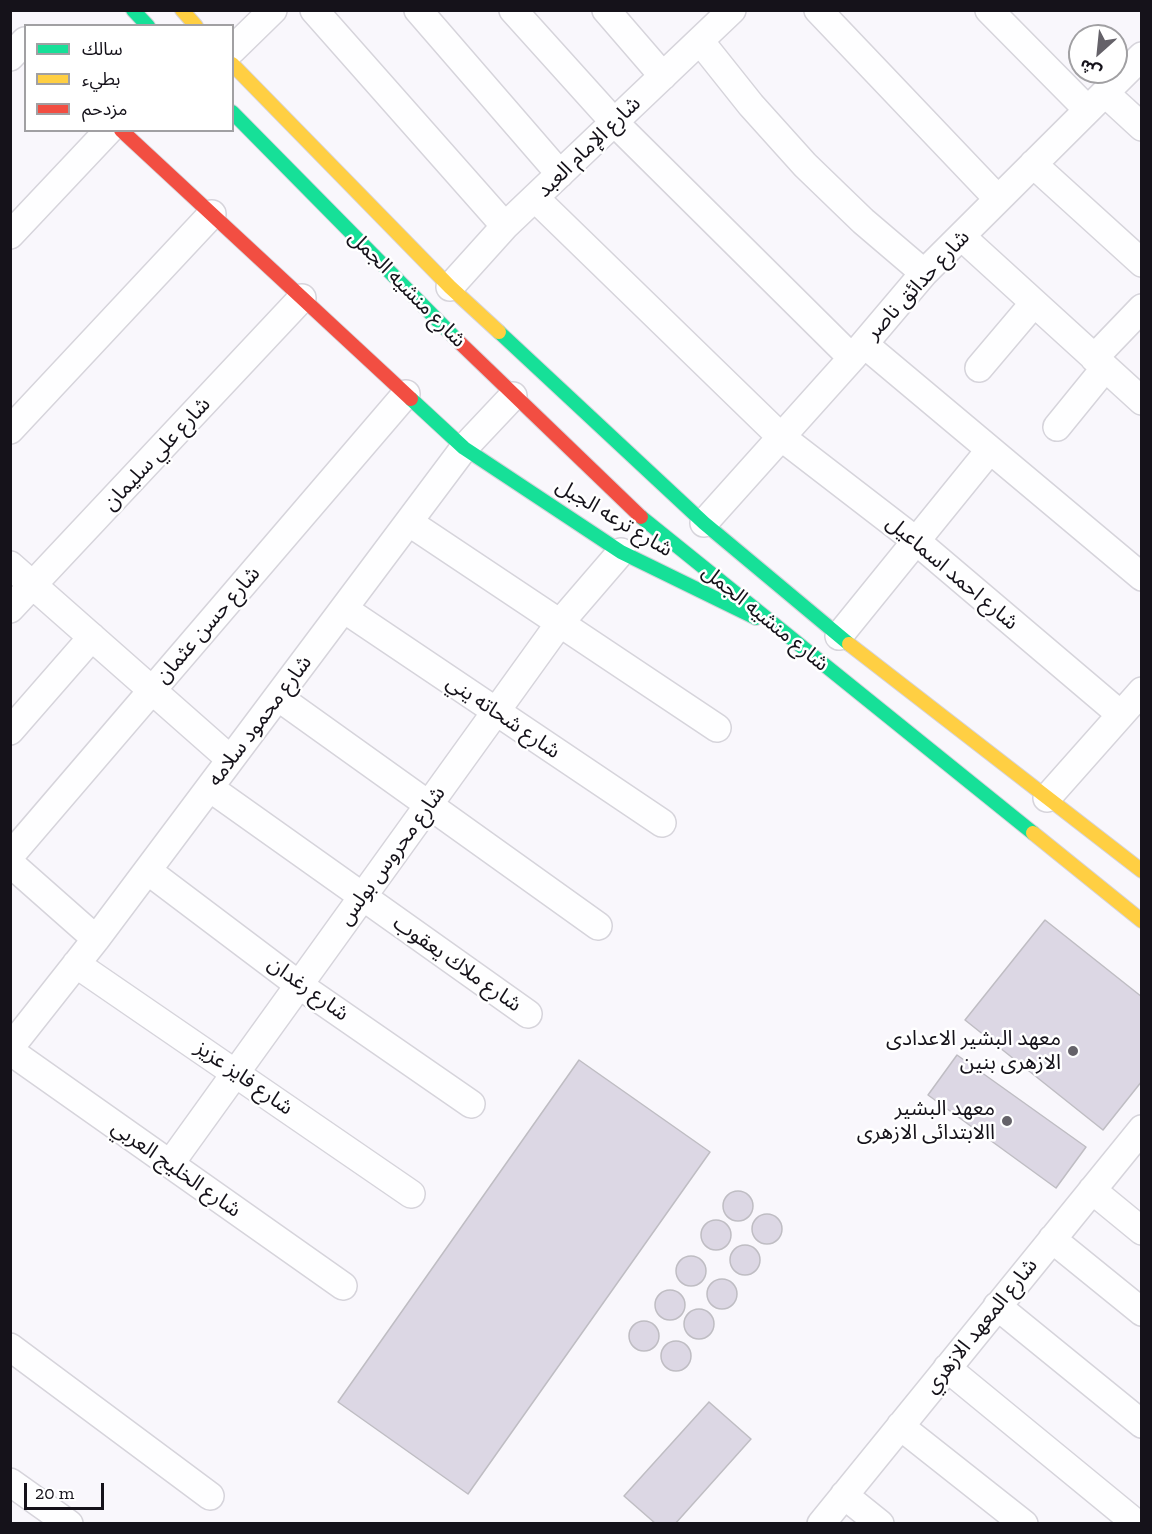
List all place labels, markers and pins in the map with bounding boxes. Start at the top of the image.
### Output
place label: معهد البشير الاعدادى الازهرى بنين [886,1026,1061,1076]
marker: معهد البشير الاعدادى الازهرى بنين [1066,1044,1080,1058]
place label: معهد البشير االابتدائى الازهرى [857,1096,995,1146]
marker: معهد البشير االابتدائى الازهرى [1000,1114,1014,1128]

